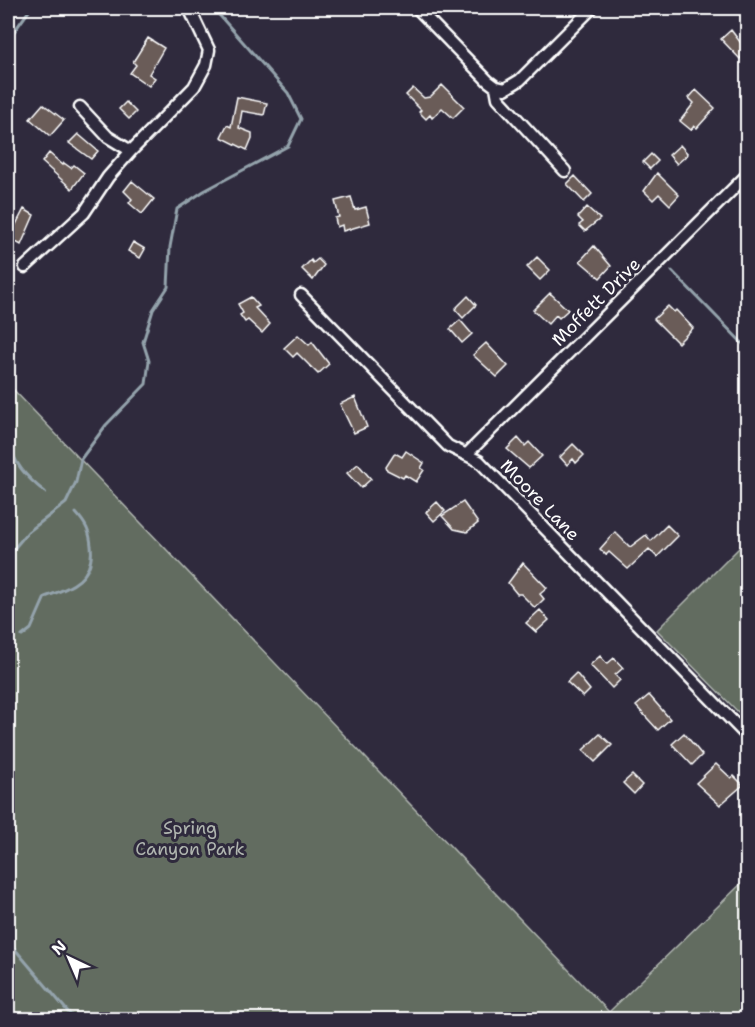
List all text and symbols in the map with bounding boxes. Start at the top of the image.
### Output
street label: Moffett Drive [546,252,646,352]
street label: Moore Lane [495,454,585,546]
park label: Spring Canyon Park [135,816,245,861]
north arrow [39,928,99,988]
text: N [47,936,71,960]

